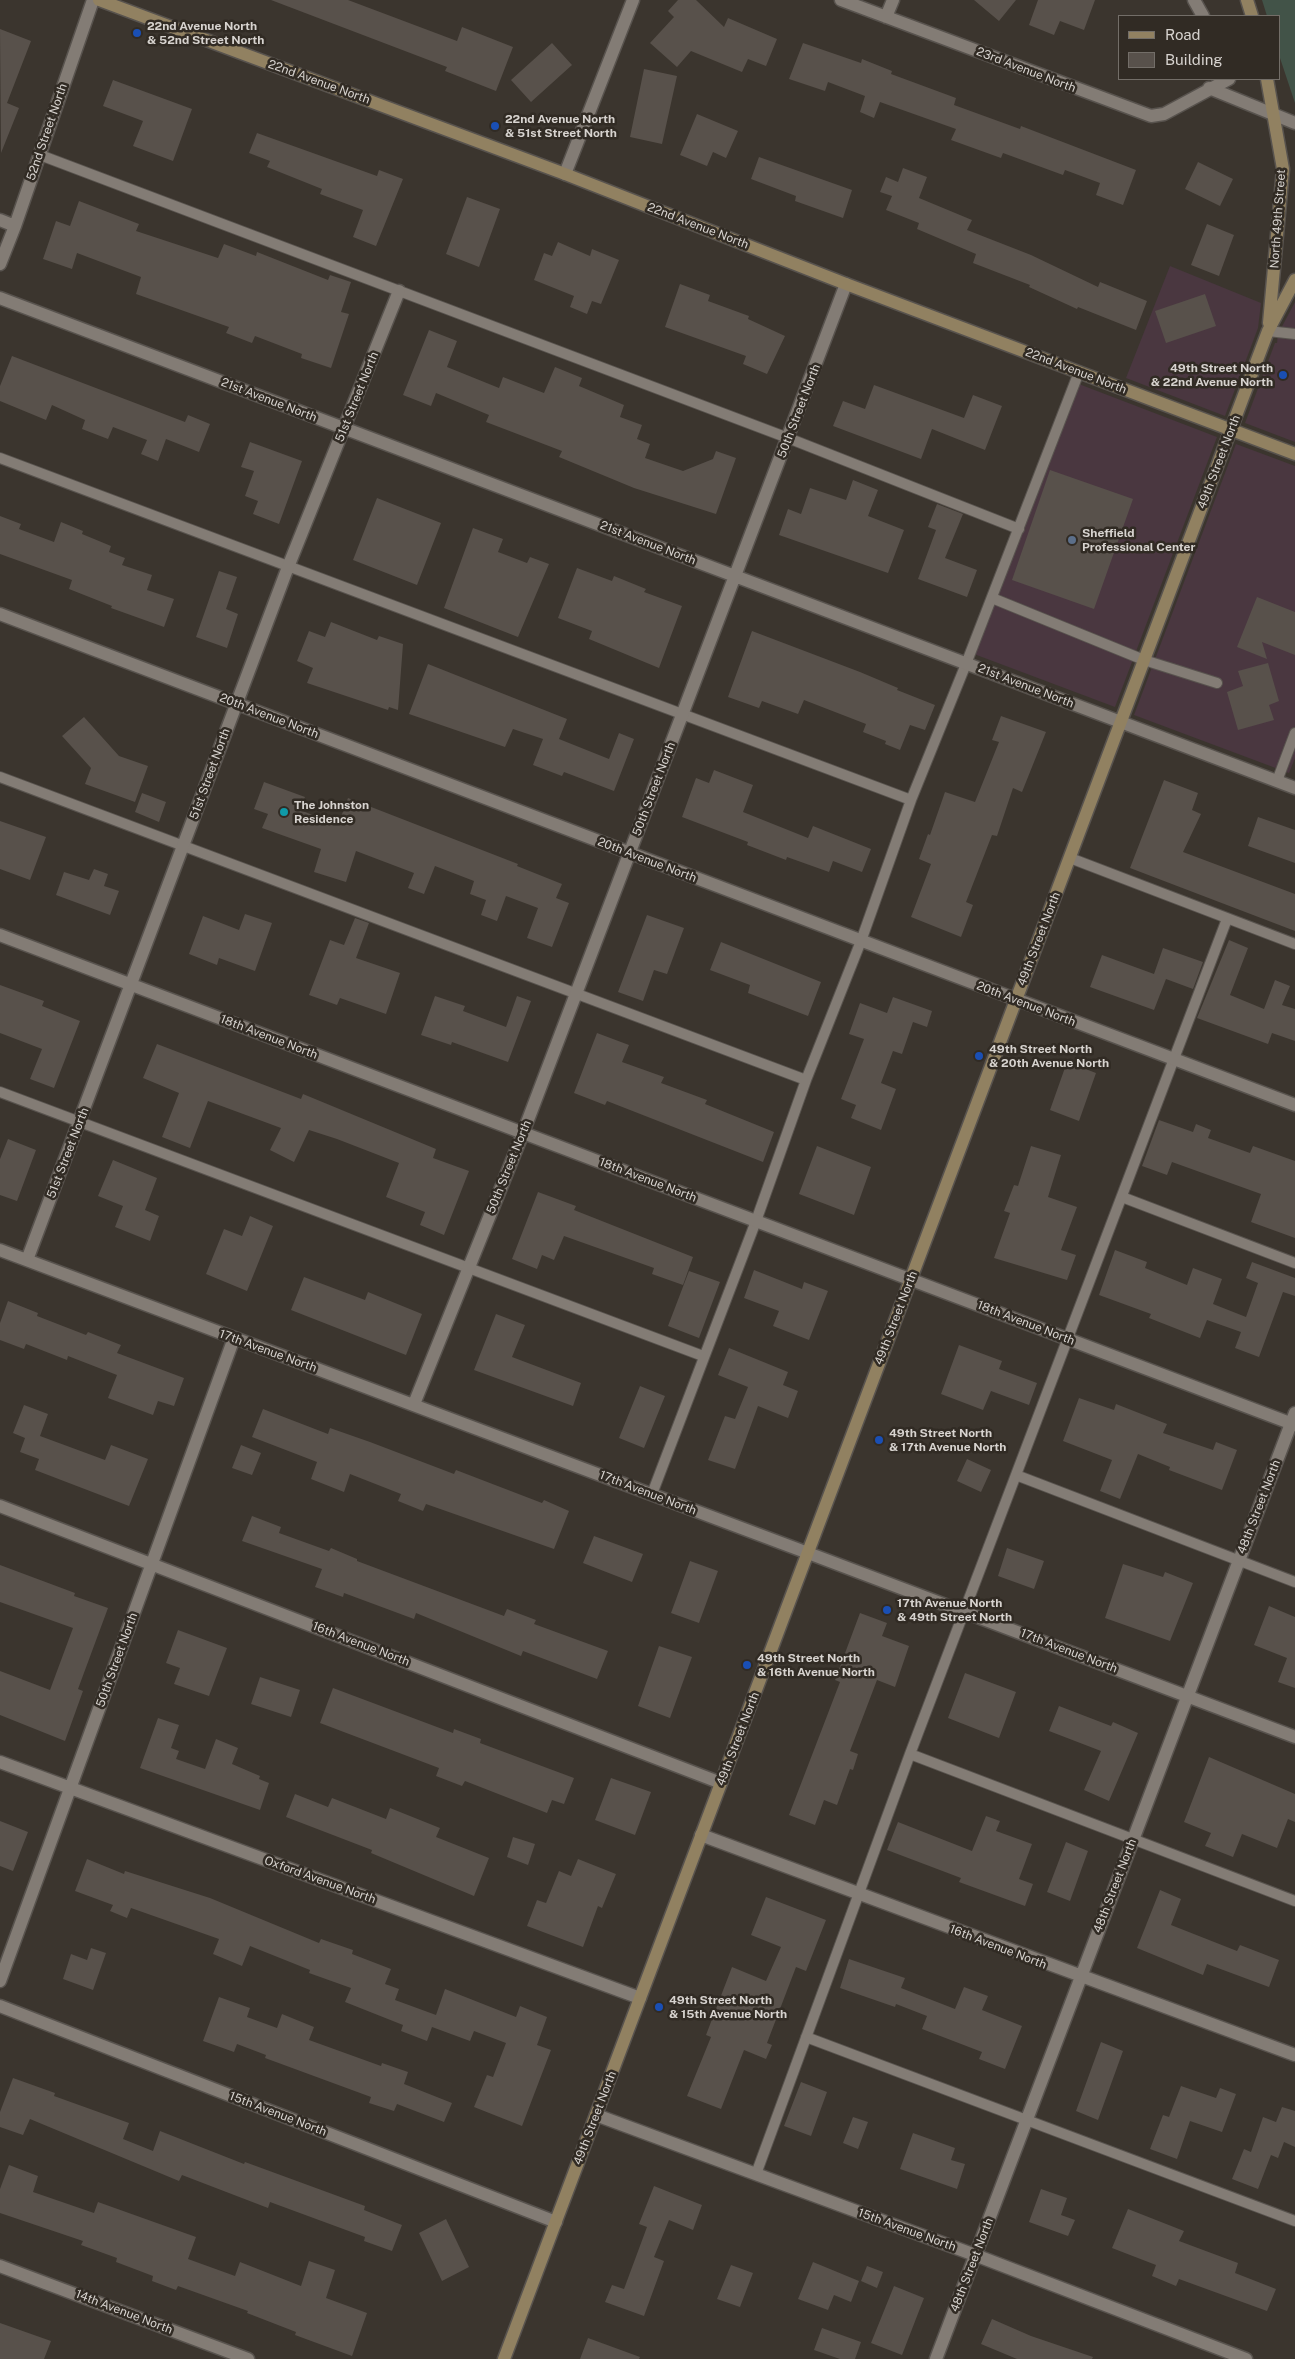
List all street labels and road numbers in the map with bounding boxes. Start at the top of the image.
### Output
street label: 23rd Avenue North [974,44,1078,96]
street label: 22nd Avenue North [266,57,372,107]
street label: 52nd Street North [24,82,70,182]
street label: North 49th Street [1267,169,1289,269]
street label: 22nd Avenue North [645,200,751,252]
street label: 22nd Avenue North [1023,345,1129,397]
street label: 51st Street North [332,350,382,444]
street label: 50th Street North [774,362,824,460]
street label: 21st Avenue North [219,375,319,425]
street label: 49th Street North [1194,413,1244,511]
street label: 21st Avenue North [598,518,698,568]
street label: 21st Avenue North [976,661,1076,711]
street label: 20th Avenue North [217,690,321,742]
street label: 51st Street North [187,726,233,822]
street label: 50th Street North [629,740,679,838]
street label: 20th Avenue North [595,834,699,886]
street label: 49th Street North [1014,890,1064,988]
street label: 20th Avenue North [974,978,1078,1030]
street label: 18th Avenue North [218,1012,320,1062]
street label: 51st Street North [44,1106,92,1200]
street label: 50th Street North [484,1118,534,1216]
street label: 18th Avenue North [597,1155,699,1205]
street label: 49th Street North [871,1269,921,1367]
street label: 18th Avenue North [975,1298,1077,1348]
street label: 17th Avenue North [217,1327,319,1375]
street label: 48th Street North [1234,1458,1284,1556]
street label: 17th Avenue North [598,1468,698,1518]
street label: 50th Street North [93,1611,141,1709]
street label: 16th Avenue North [310,1619,412,1669]
street label: 17th Avenue North [1019,1626,1119,1676]
street label: 49th Street North [713,1690,763,1788]
street label: 48th Street North [1090,1837,1140,1935]
street label: Oxford Avenue North [262,1853,378,1907]
street label: 16th Avenue North [947,1922,1049,1972]
street label: 49th Street North [570,2069,620,2167]
street label: 15th Avenue North [227,2089,329,2139]
street label: 15th Avenue North [856,2206,958,2254]
street label: 48th Street North [947,2216,997,2314]
street label: 14th Avenue North [73,2287,175,2337]

